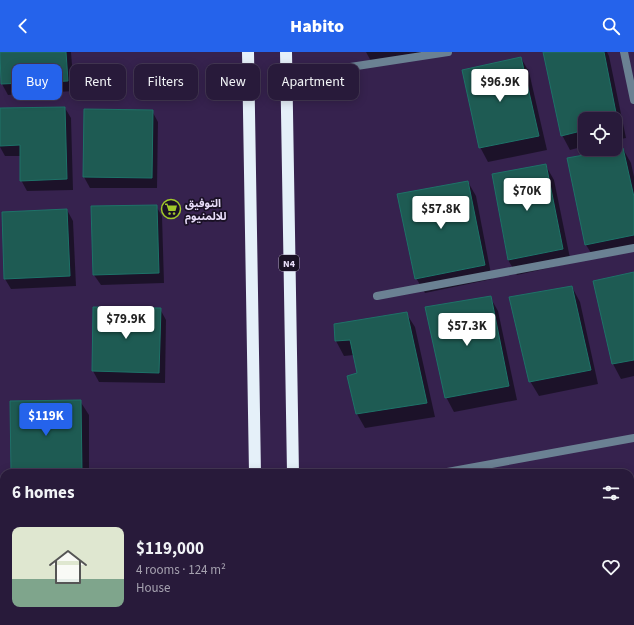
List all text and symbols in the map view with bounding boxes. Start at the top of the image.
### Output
text: Habito [290,14,344,39]
icon: back [12,15,34,37]
icon: search [600,15,622,37]
chip: Buy [12,64,62,100]
chip: Rent [70,64,126,100]
chip: Filters [134,64,198,100]
chip: New [206,64,260,100]
chip: Apartment [268,64,359,100]
pin: $96.9K [467,69,533,103]
text: $96.9K [480,73,520,91]
map controls [578,112,622,156]
button: locate [578,112,622,156]
pin: $70K [503,178,551,212]
text: $70K [513,182,541,200]
place label: التوفيق للالمنيوم [185,196,226,225]
pin: $57.8K [408,196,474,230]
supermarket icon: التوفيق للالمنيوم [160,198,182,220]
text: $57.8K [421,200,461,218]
road number: N4 [279,255,299,271]
pin: $79.9K [93,306,159,340]
text: $79.9K [106,310,146,328]
pin: $57.3K [434,313,500,347]
text: $57.3K [447,317,487,335]
pin: $119K [18,403,74,437]
text: $119K [28,407,64,425]
text: 6 homes [12,481,74,505]
icon: filters [600,482,622,504]
text: $119,000 [136,537,204,561]
icon: home [44,543,92,591]
icon: heart [600,556,622,578]
text: 4 rooms · 124 m² [136,561,226,579]
text: House [136,579,171,597]

